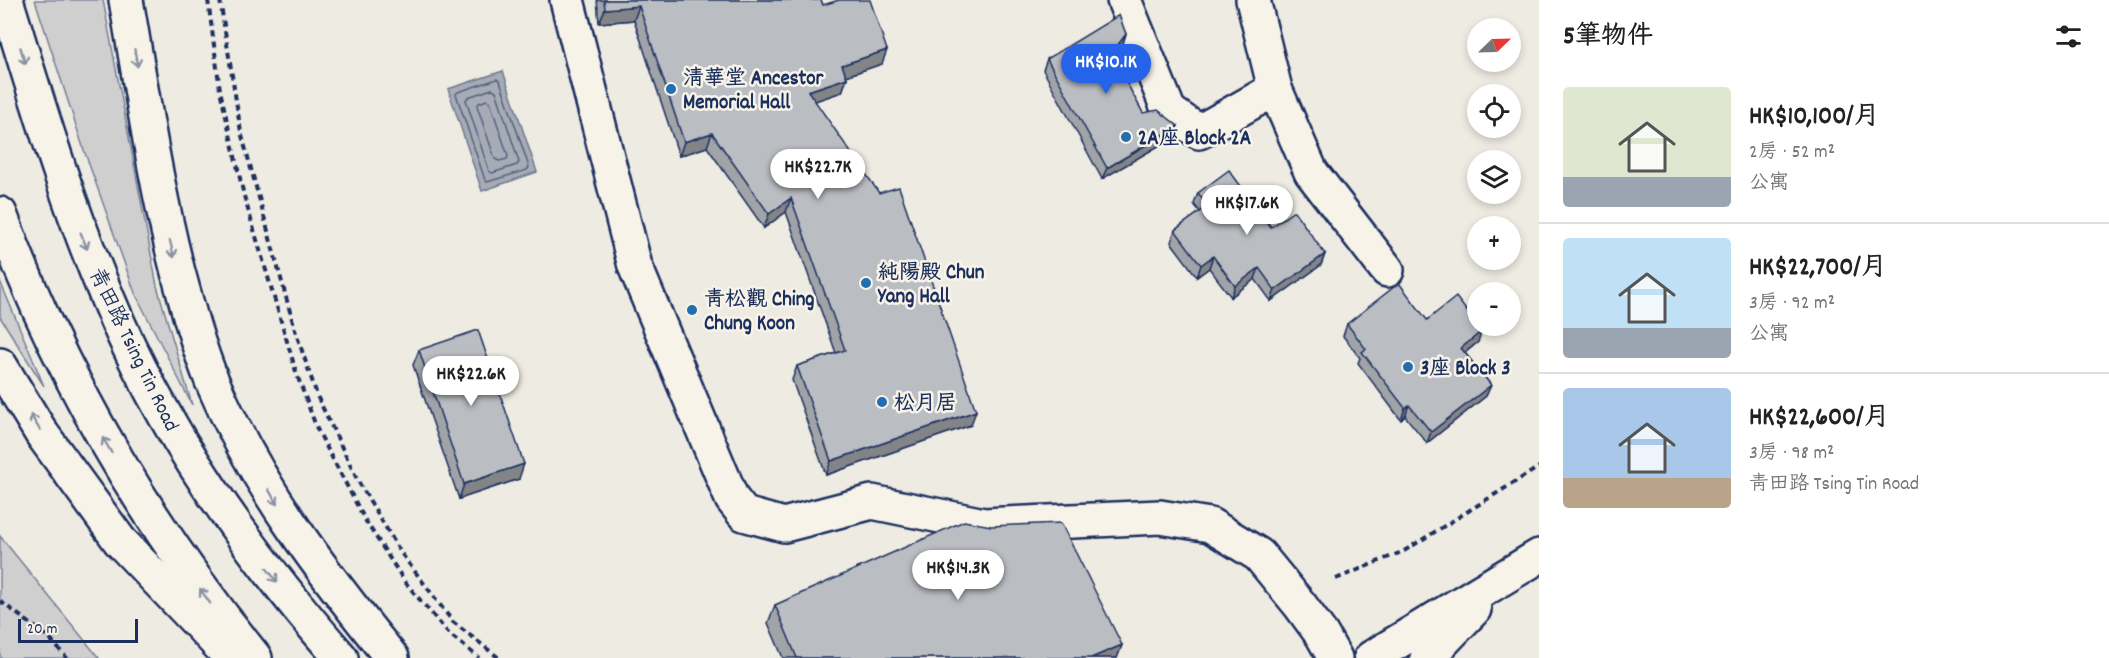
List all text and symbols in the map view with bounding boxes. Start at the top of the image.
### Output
north arrow [1467,18,1521,72]
map controls [1467,18,1521,336]
text: 5筆物件 [1563,19,1653,56]
icon: filters [2052,20,2085,53]
pin: HK$10.1K [1044,44,1168,95]
one-way arrow [18,46,29,65]
one-way arrow [131,47,142,67]
text: HK$10.1K [1075,49,1137,77]
place label: 清華堂 Ancestor Memorial Hall [683,65,825,119]
marker: 清華堂 Ancestor Memorial Hall [664,82,678,96]
button: locate [1467,84,1521,138]
text: HK$10,100/月 [1749,99,1880,136]
icon: home [1611,111,1683,183]
place label: 2A座 Block 2A [1138,125,1251,155]
marker: 2A座 Block 2A [1119,130,1133,144]
text: 2房 · 52 m² [1749,139,1835,167]
pin: HK$22.7K [756,149,880,200]
button: layers [1467,150,1521,204]
text: HK$22.7K [784,154,852,182]
text: 公寓 [1749,170,1789,198]
pin: HK$17.6K [1185,185,1309,236]
text: HK$17.6K [1215,190,1279,218]
button: + [1467,216,1521,270]
one-way arrow [79,231,90,250]
one-way arrow [167,239,179,258]
text: HK$22,700/月 [1749,250,1887,287]
place label: 純陽殿 Chun Yang Hall [877,259,985,313]
icon: home [1611,262,1683,334]
street label: 青田路 Tsing Tin Road [80,263,185,437]
marker: 純陽殿 Chun Yang Hall [859,276,873,290]
button: − [1467,282,1521,336]
place label: 青松觀 Ching Chung Koon [704,286,815,340]
text: 3房 · 92 m² [1749,290,1835,318]
marker: 青松觀 Ching Chung Koon [685,303,699,317]
text: 公寓 [1749,321,1789,349]
place label: 3座 Block 3 [1420,355,1511,385]
pin: HK$22.6K [409,356,533,407]
marker: 3座 Block 3 [1401,360,1415,374]
text: HK$22.6K [436,361,506,389]
place label: 松月居 [894,390,957,420]
marker: 松月居 [875,395,889,409]
text: HK$22,600/月 [1749,400,1890,437]
icon: home [1611,412,1683,484]
one-way arrow [28,414,40,431]
one-way arrow [101,437,113,454]
text: 3房 · 98 m² [1749,440,1834,468]
text: 青田路 Tsing Tin Road [1749,471,1919,499]
one-way arrow [267,488,279,505]
pin: HK$14.3K [896,550,1020,601]
text: HK$14.3K [926,555,990,583]
one-way arrow [265,567,278,583]
one-way arrow [199,588,211,604]
scale bar [18,616,138,644]
text: 20 m [27,618,57,641]

